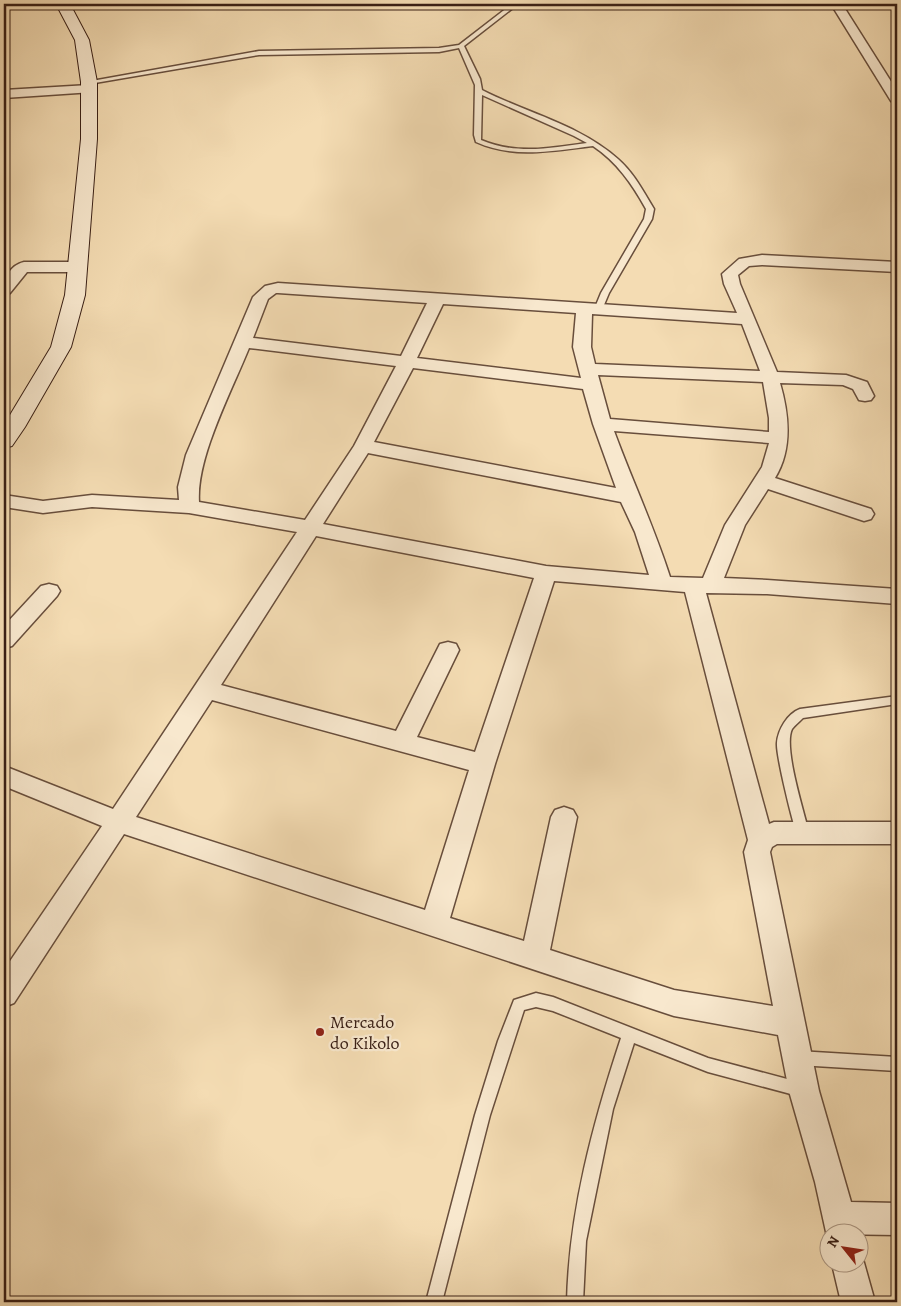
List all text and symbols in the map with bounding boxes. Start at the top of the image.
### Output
place label: Mercado do Kikolo [330,1010,400,1055]
marker: Mercado do Kikolo [314,1026,326,1038]
north arrow [818,1224,868,1274]
text: N [822,1233,844,1251]

